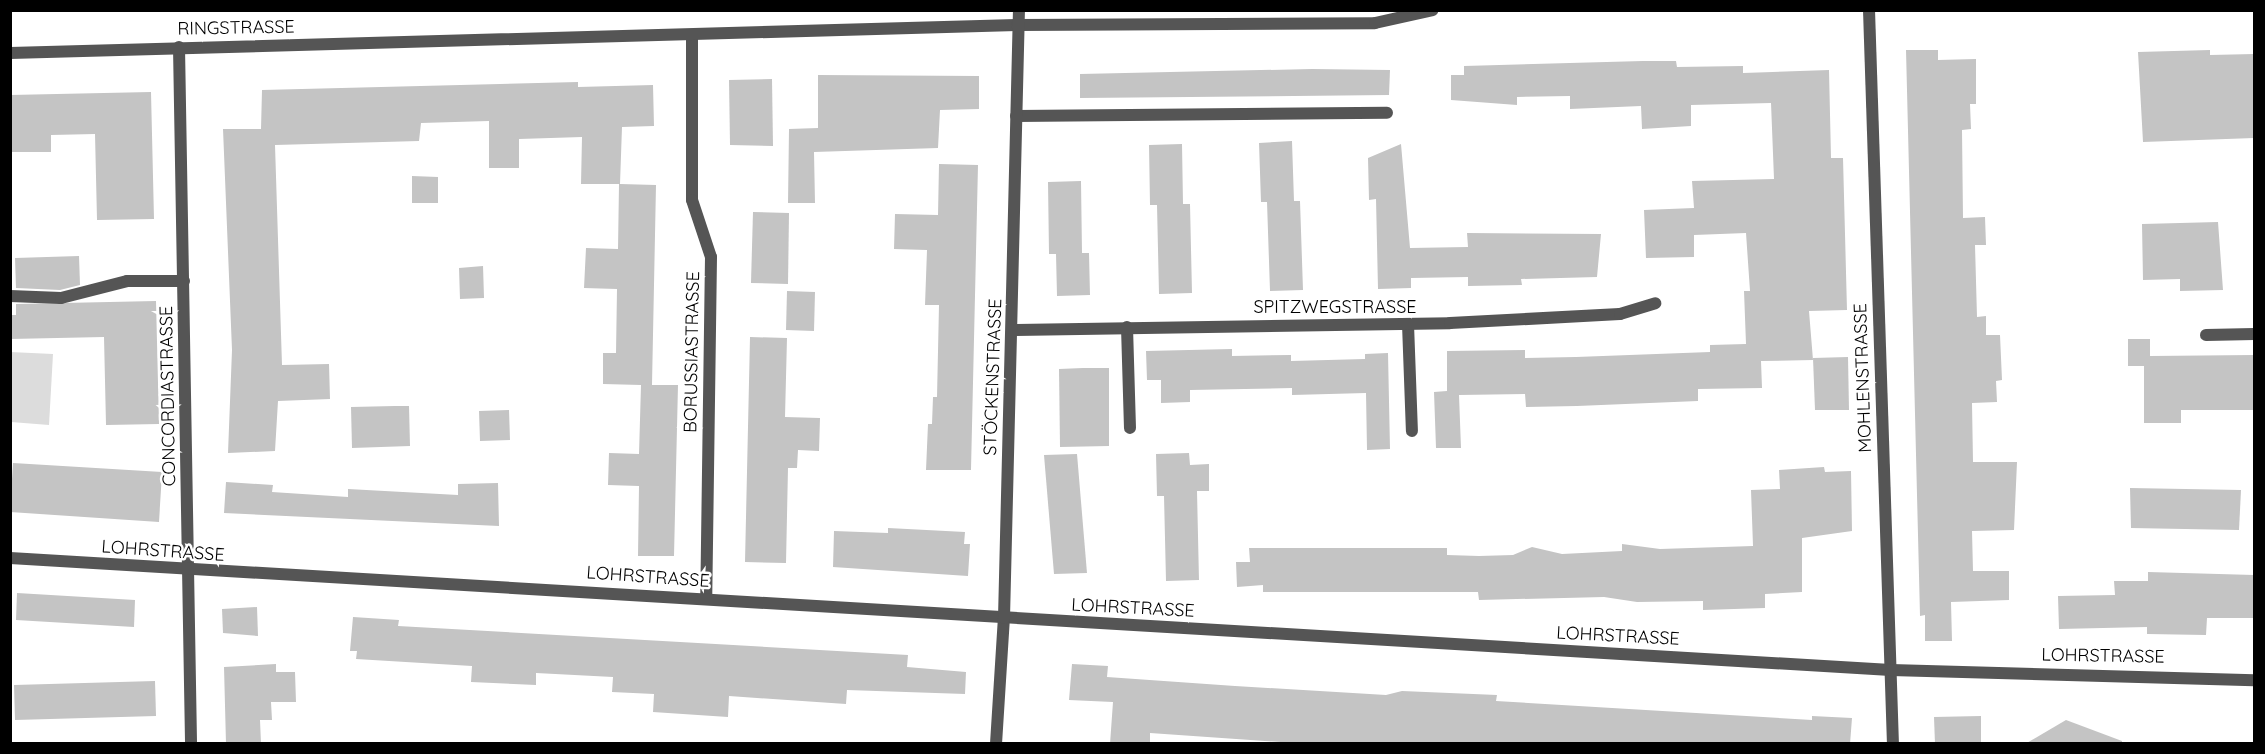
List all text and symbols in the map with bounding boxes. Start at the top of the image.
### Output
street label: RINGSTRASSE [177,16,295,40]
street label: BORUSSIASTRASSE [680,271,704,433]
street label: SPITZWEGSTRASSE [1253,296,1417,318]
street label: STÖCKENSTRASSE [979,298,1007,456]
street label: MOHLENSTRASSE [1850,303,1876,453]
street label: CONCORDIASTRASSE [156,306,180,486]
street label: LOHRSTRASSE [101,536,225,566]
street label: LOHRSTRASSE [586,562,710,592]
street label: LOHRSTRASSE [1071,594,1195,622]
street label: LOHRSTRASSE [1556,622,1680,650]
street label: LOHRSTRASSE [2041,644,2165,668]

